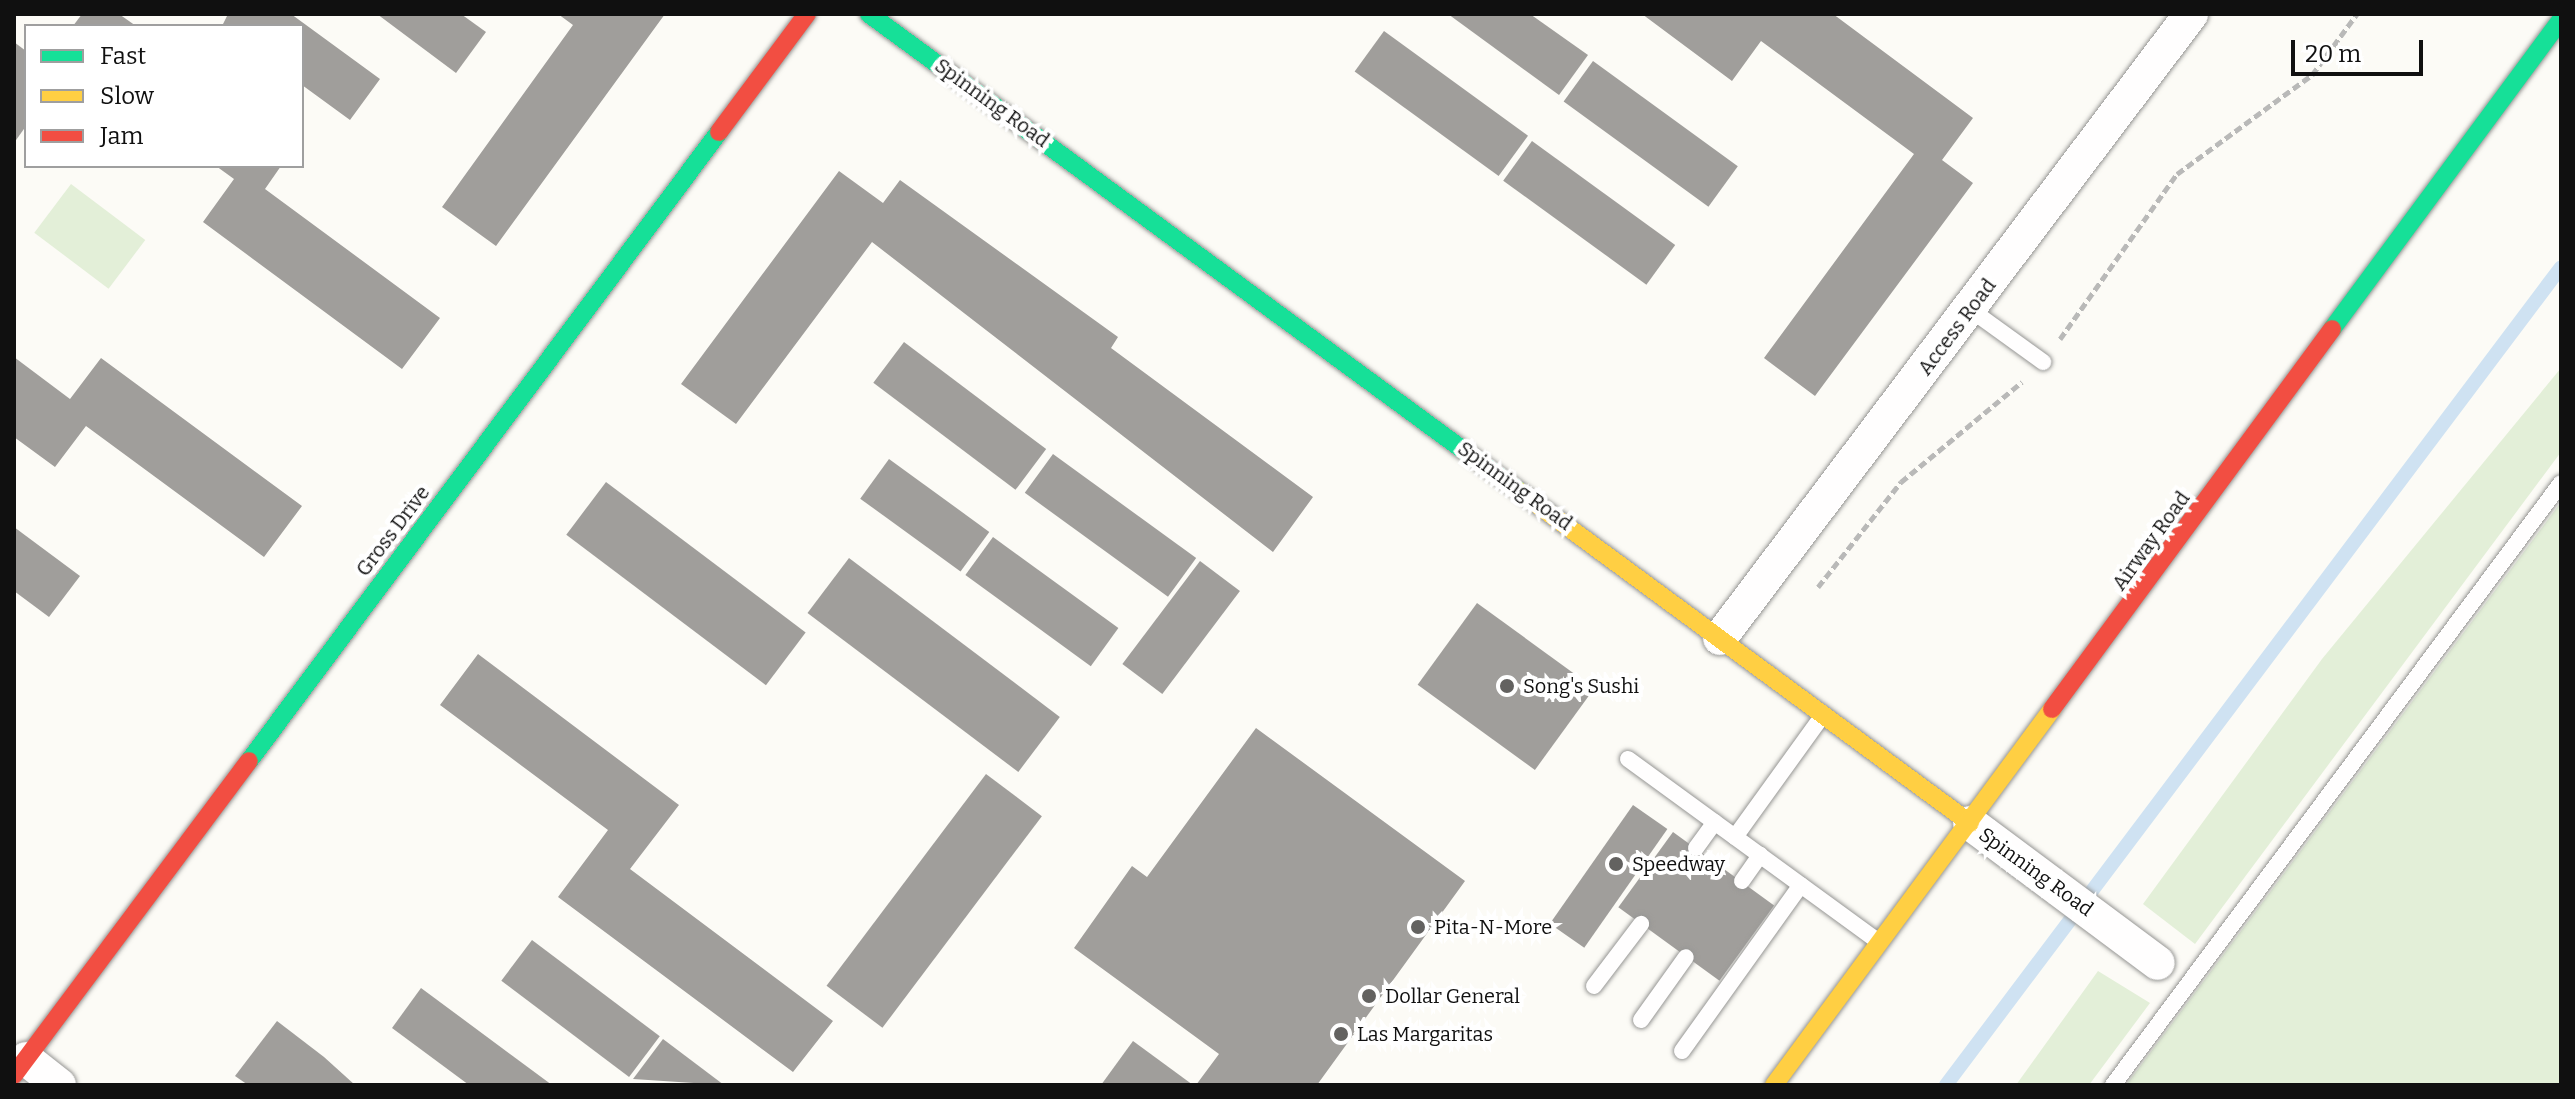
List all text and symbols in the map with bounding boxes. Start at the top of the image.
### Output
legend [24,24,304,168]
scale bar [2295,24,2427,74]
text: 20 m [2305,40,2361,68]
text: Fast [100,42,146,70]
street label: Spinning Road [930,54,1054,152]
text: Slow [100,82,154,110]
text: Jam [100,122,143,150]
street label: Access Road [1913,274,2001,380]
street label: Spinning Road [1453,437,1577,535]
street label: Gross Drive [351,481,435,581]
street label: Airway Road [2107,487,2195,595]
place label: Song's Sushi [1523,674,1639,698]
marker: Song's Sushi [1498,677,1516,695]
street label: Spinning Road [1974,823,2098,921]
place label: Speedway [1632,852,1725,876]
marker: Speedway [1607,855,1625,873]
place label: Pita-N-More [1434,915,1552,939]
marker: Pita-N-More [1409,918,1427,936]
place label: Dollar General [1385,984,1520,1008]
marker: Dollar General [1360,987,1378,1005]
place label: Las Margaritas [1357,1022,1493,1046]
marker: Las Margaritas [1332,1025,1350,1043]

